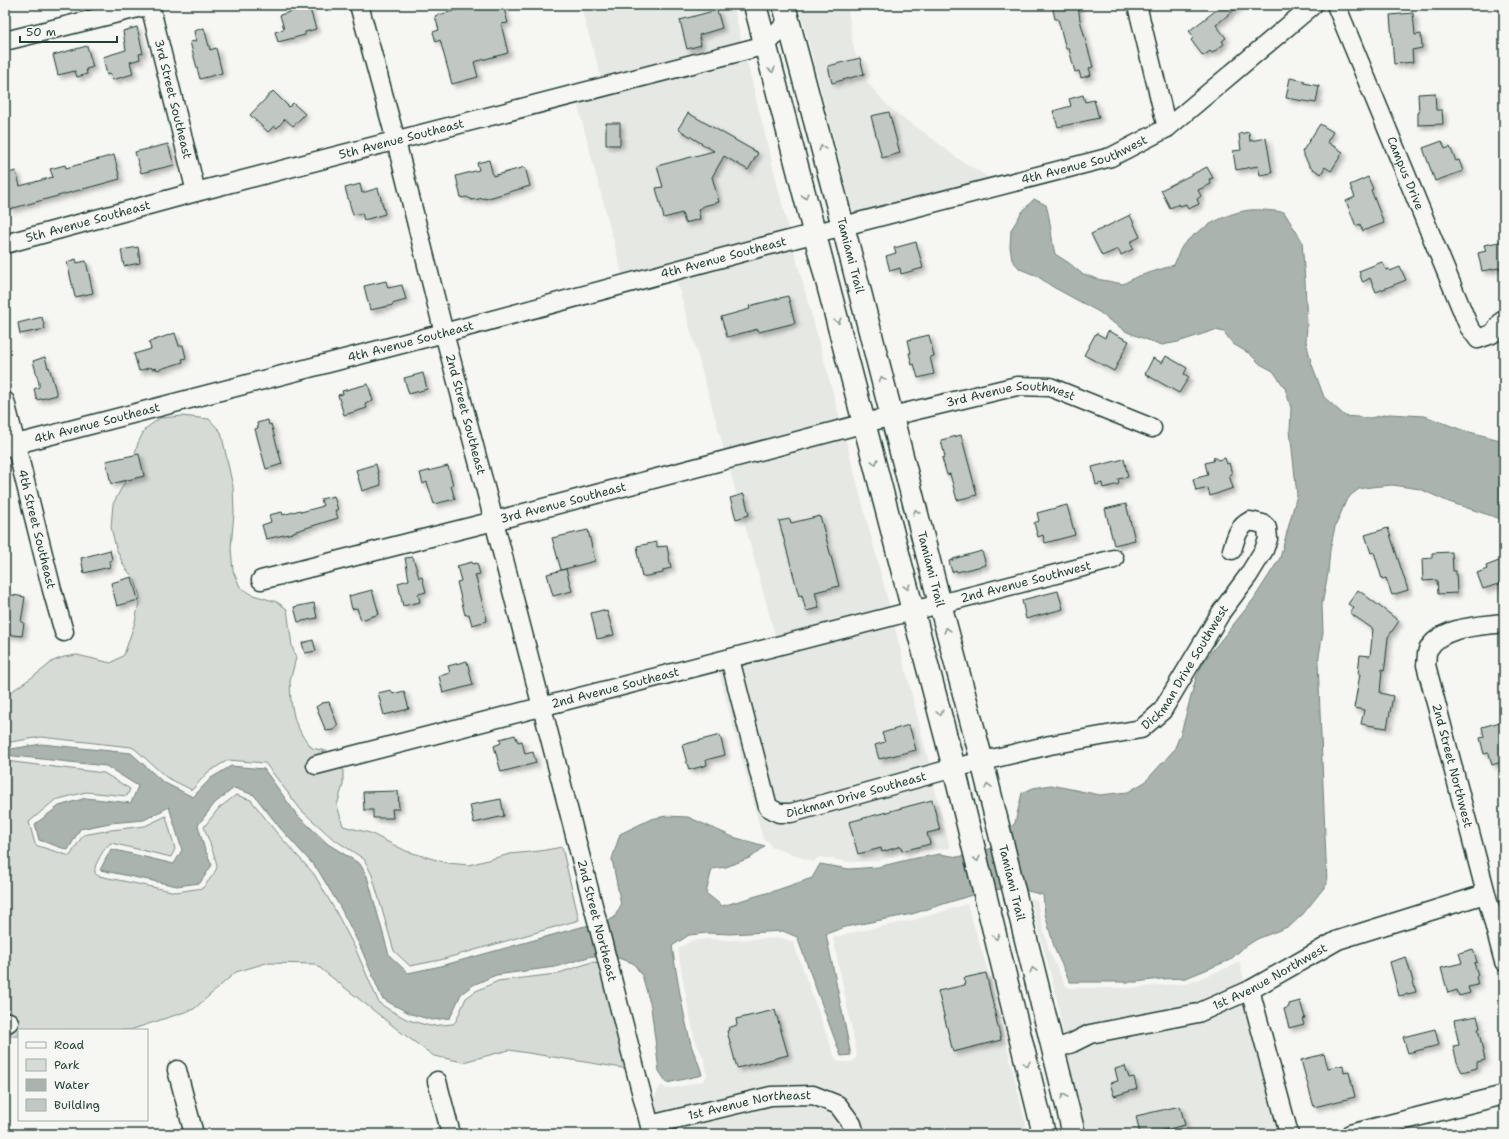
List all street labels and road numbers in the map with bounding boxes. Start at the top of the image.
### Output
street label: 3rd Street Southeast [151,38,196,161]
street label: 5th Avenue Southeast [337,115,466,163]
street label: 4th Avenue Southwest [1019,132,1150,188]
street label: Campus Drive [1383,134,1428,213]
street label: 5th Avenue Southeast [24,197,152,246]
street label: Tamiami Trail [833,216,868,295]
street label: 4th Avenue Southeast [659,233,788,282]
street label: 4th Avenue Southeast [346,317,475,366]
street label: 2nd Street Southeast [442,352,489,477]
street label: 3rd Avenue Southwest [944,378,1078,411]
street label: 4th Avenue Southeast [32,399,162,447]
street label: 4th Street Southeast [14,468,59,591]
street label: 3rd Avenue Southeast [499,478,628,527]
street label: Tamiami Trail [914,529,949,609]
street label: 2nd Avenue Southwest [959,557,1093,606]
street label: Dickman Drive Southwest [1138,602,1232,733]
street label: 2nd Avenue Southeast [549,664,681,712]
street label: 2nd Street Northwest [1428,702,1476,830]
street label: Dickman Drive Southeast [786,768,928,821]
street label: Tamiami Trail [995,843,1029,923]
street label: 2nd Street Northeast [574,858,620,983]
street label: 1st Avenue Northwest [1210,940,1330,1014]
street label: 1st Avenue Northeast [687,1087,811,1124]

